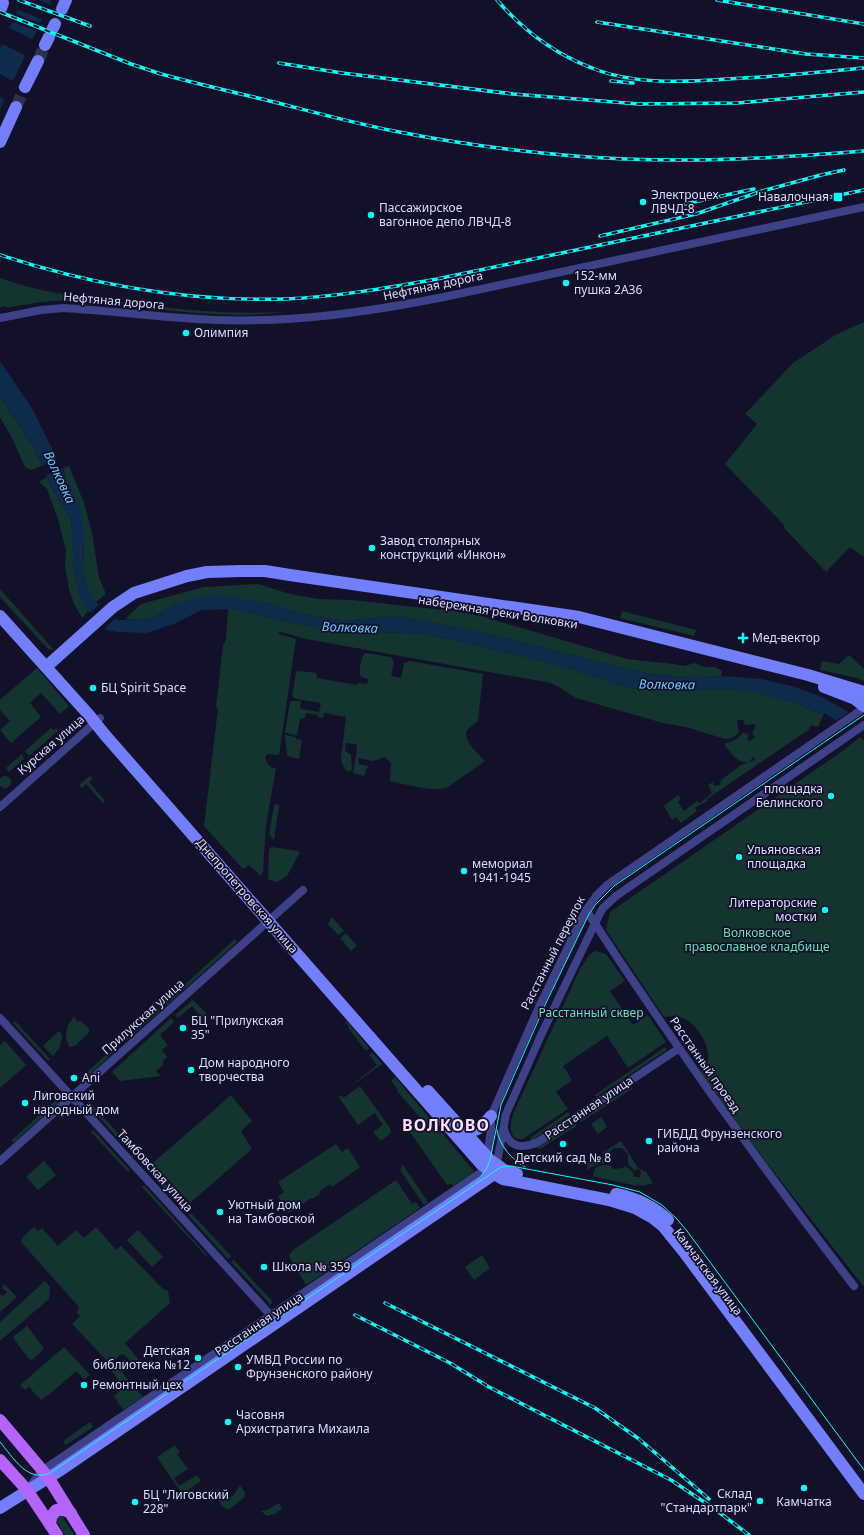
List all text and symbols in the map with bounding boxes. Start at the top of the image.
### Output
place label: Электроцех ЛВЧД-8 [651,186,719,217]
place label: Навалочная [758,188,829,205]
marker: Навалочная [832,191,844,203]
marker: Электроцех ЛВЧД-8 [638,197,648,207]
place label: Пассажирское вагонное депо ЛВЧД-8 [379,199,512,230]
marker: Пассажирское вагонное депо ЛВЧД-8 [366,210,376,220]
street label: Нефтяная дорога [381,267,484,304]
place label: 152-мм пушка 2А36 [574,267,642,298]
marker: 152-мм пушка 2А36 [561,278,571,288]
street label: Нефтяная дорога [63,288,165,313]
place label: Олимпия [194,324,248,341]
marker: Олимпия [181,328,191,338]
water label: Волковка [40,448,80,507]
place label: Завод столярных конструкций «Инкон» [380,532,506,563]
marker: Завод столярных конструкций «Инкон» [367,543,377,553]
street label: набережная реки Волковки [417,590,579,633]
water label: Волковка [322,617,379,637]
place label: Мед-вектор [752,629,820,646]
marker: Мед-вектор [737,632,749,644]
water label: Волковка [639,675,696,694]
place label: БЦ Spirit Space [101,679,186,696]
marker: БЦ Spirit Space [88,683,98,693]
street label: Курская улица [14,711,88,778]
place label: площадка Белинского [756,780,823,811]
marker: площадка Белинского [826,791,836,801]
street label: Днепропетровская улица [192,834,302,957]
place label: Ульяновская площадка [747,841,821,872]
marker: Ульяновская площадка [734,852,744,862]
place label: мемориал 1941-1945 [472,855,533,886]
marker: мемориал 1941-1945 [459,866,469,876]
street label: Расстанный переулок [516,892,589,1013]
place label: Литераторские мостки [729,894,817,925]
marker: Литераторские мостки [820,905,830,915]
park label: Волковское православное кладбище [684,924,830,955]
street label: Прилукская улица [98,975,188,1058]
park label: Расстанный сквер [539,1004,643,1021]
place label: БЦ "Прилукская 35" [191,1012,284,1043]
street label: Расстанный проезд [666,1013,745,1117]
marker: БЦ "Прилукская 35" [178,1023,188,1033]
place label: Дом народного творчества [199,1054,290,1085]
marker: Дом народного творчества [186,1065,196,1075]
place label: Ani [82,1069,100,1086]
street label: Расстанная улица [541,1072,636,1143]
marker: Ani [69,1073,79,1083]
place label: Лиговский народный дом [33,1087,119,1118]
marker: Лиговский народный дом [20,1098,30,1108]
district label: ВОЛКОВО [402,1114,490,1136]
place label: ГИБДД Фрунзенского района [657,1125,782,1156]
street label: Тамбовская улица [114,1126,197,1216]
marker: ГИБДД Фрунзенского района [644,1136,654,1146]
marker: Детский сад № 8 [558,1139,568,1149]
place label: Детский сад № 8 [515,1149,611,1166]
place label: Уютный дом на Тамбовской [228,1196,315,1227]
marker: Уютный дом на Тамбовской [215,1207,225,1217]
street label: Камчатская улица [670,1225,747,1319]
place label: Школа № 359 [272,1258,351,1275]
marker: Школа № 359 [259,1262,269,1272]
street label: Расстанная улица [211,1288,306,1359]
place label: Детская библиотека №12 [93,1342,190,1373]
place label: УМВД России по Фрунзенского району [246,1351,374,1382]
marker: Детская библиотека №12 [193,1353,203,1363]
marker: УМВД России по Фрунзенского району [233,1362,243,1372]
place label: Ремонтный цех [92,1376,183,1393]
marker: Ремонтный цех [79,1380,89,1390]
place label: Часовня Архистратига Михаила [236,1406,370,1437]
marker: Часовня Архистратига Михаила [223,1417,233,1427]
marker: Камчатка [799,1483,809,1493]
place label: Склад "Стандартпарк" [661,1485,753,1516]
place label: БЦ "Лиговский 228" [143,1486,229,1517]
place label: Камчатка [776,1493,832,1510]
marker: Склад "Стандартпарк" [755,1496,765,1506]
marker: БЦ "Лиговский 228" [130,1497,140,1507]

